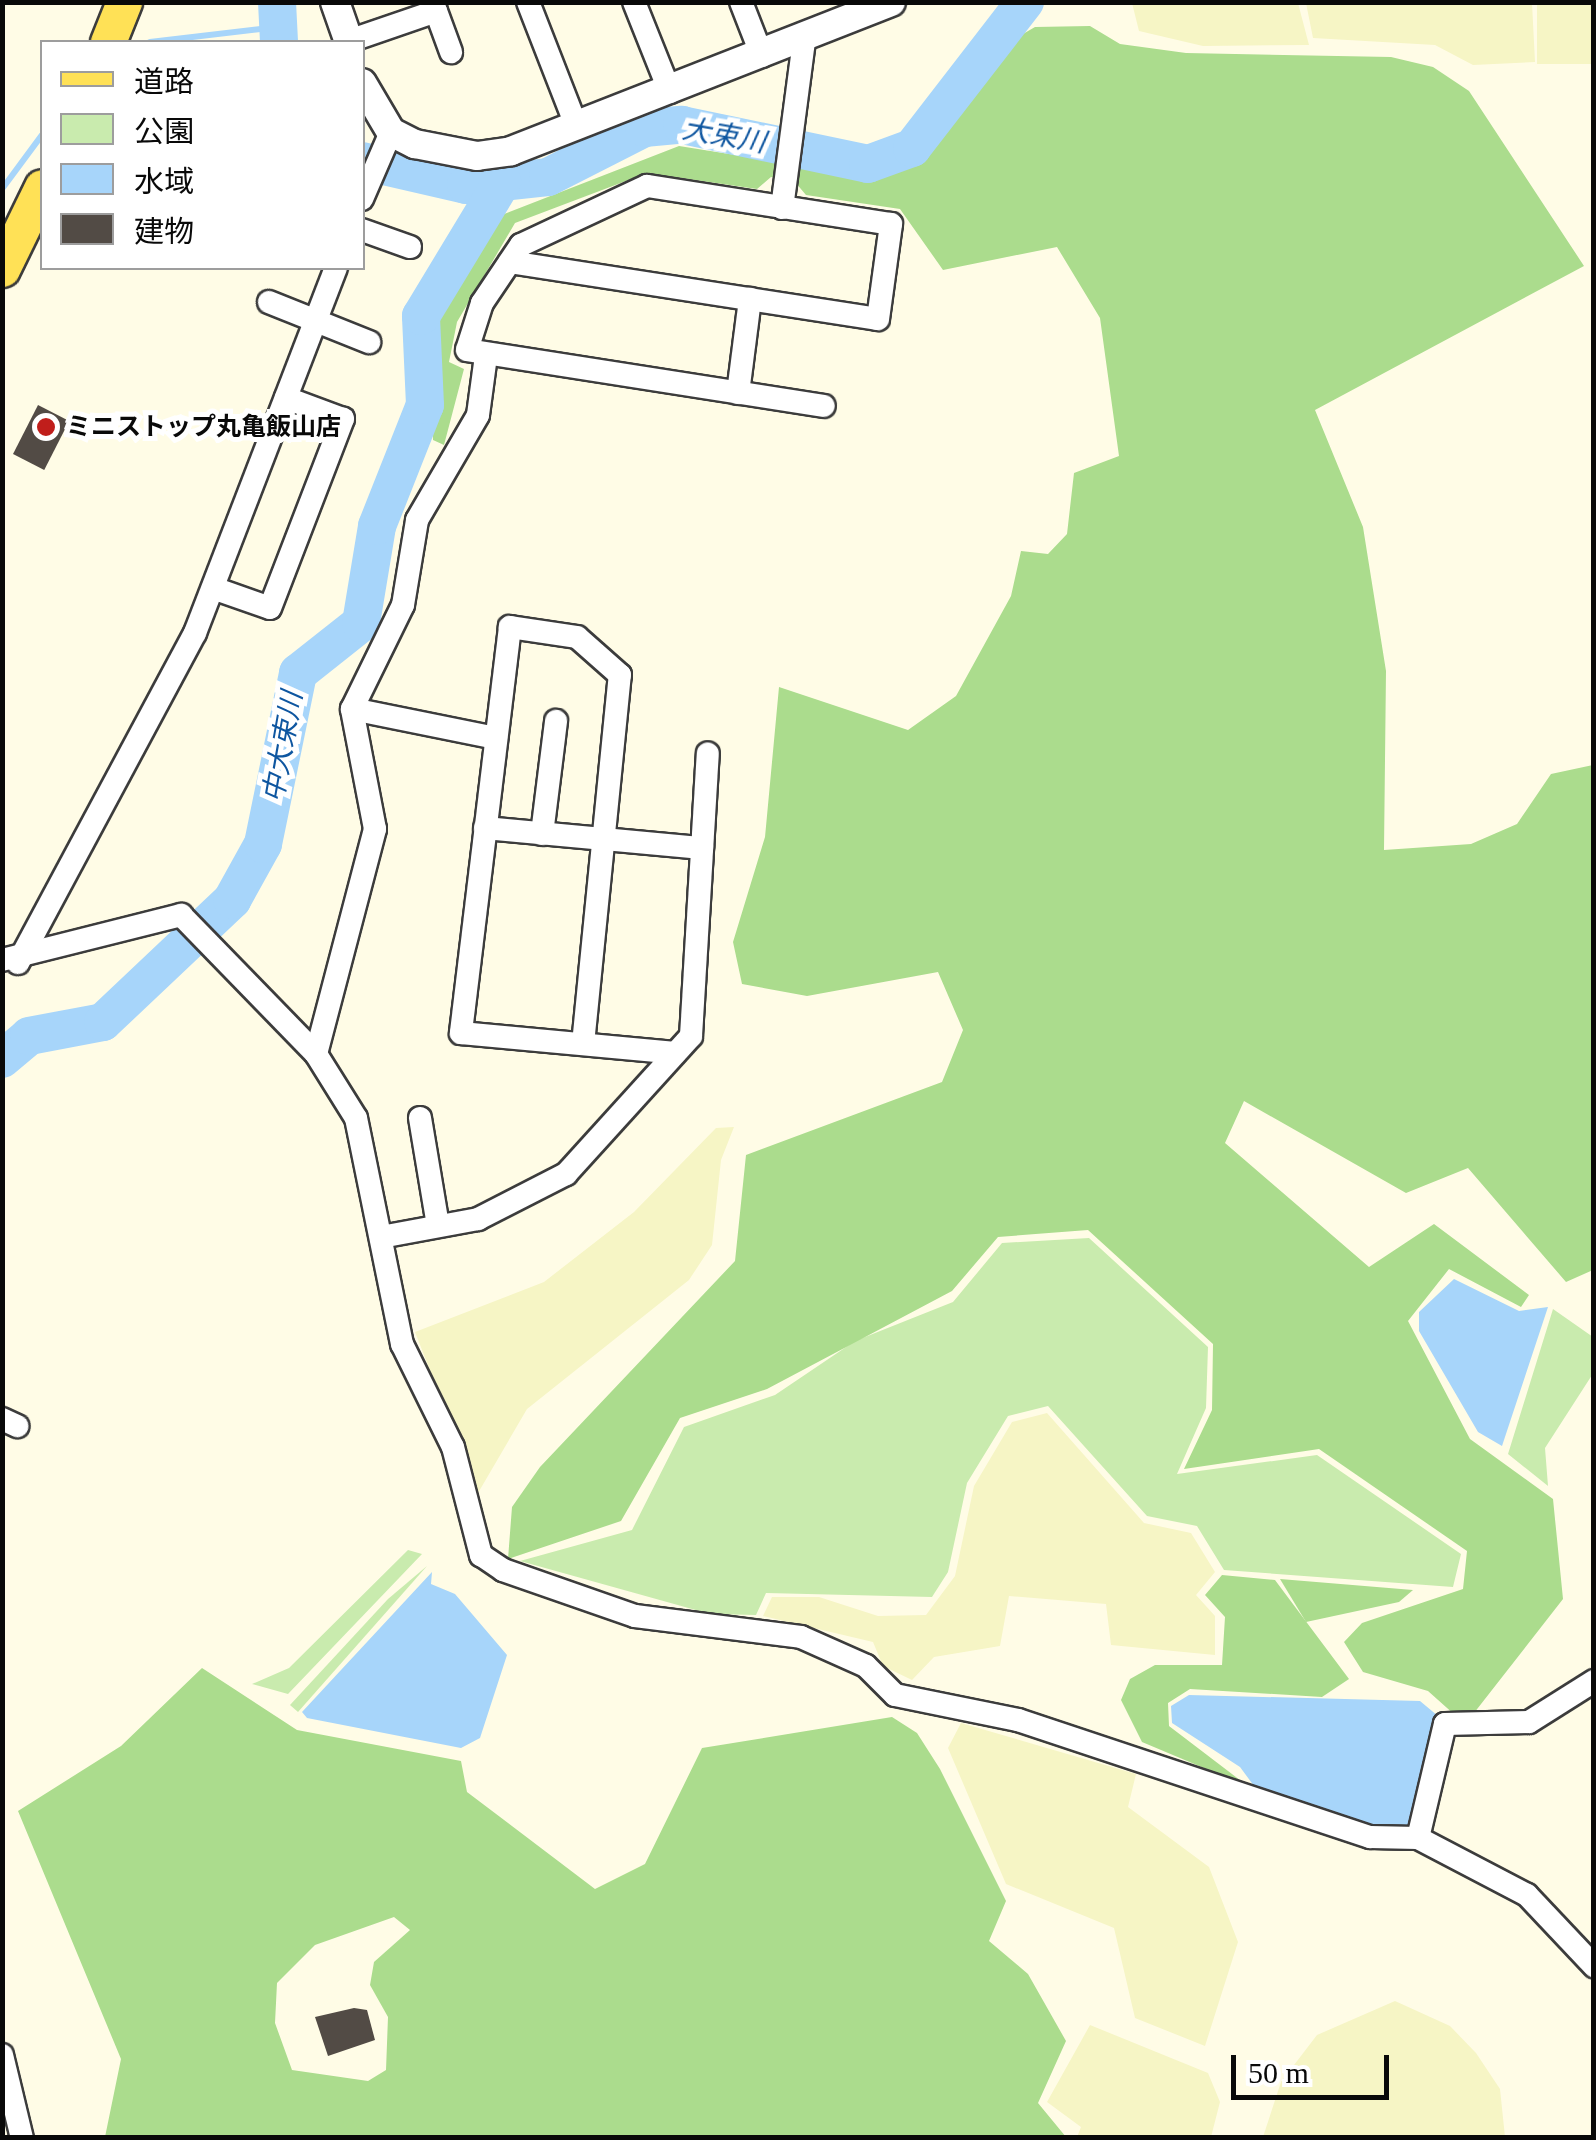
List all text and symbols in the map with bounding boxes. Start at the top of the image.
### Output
legend [40,40,365,270]
text: 道路 [134,65,194,98]
water label: 大束川 [680,112,768,160]
text: 公園 [134,115,194,148]
text: 水域 [134,165,194,198]
text: 建物 [134,215,194,248]
place label: ミニストップ丸亀飯山店 [66,412,341,442]
marker: ミニストップ丸亀飯山店 [35,416,57,438]
water label: 中大束川 [257,689,309,805]
scale bar [1236,2035,1394,2097]
text: 50 m [1248,2056,1309,2089]

